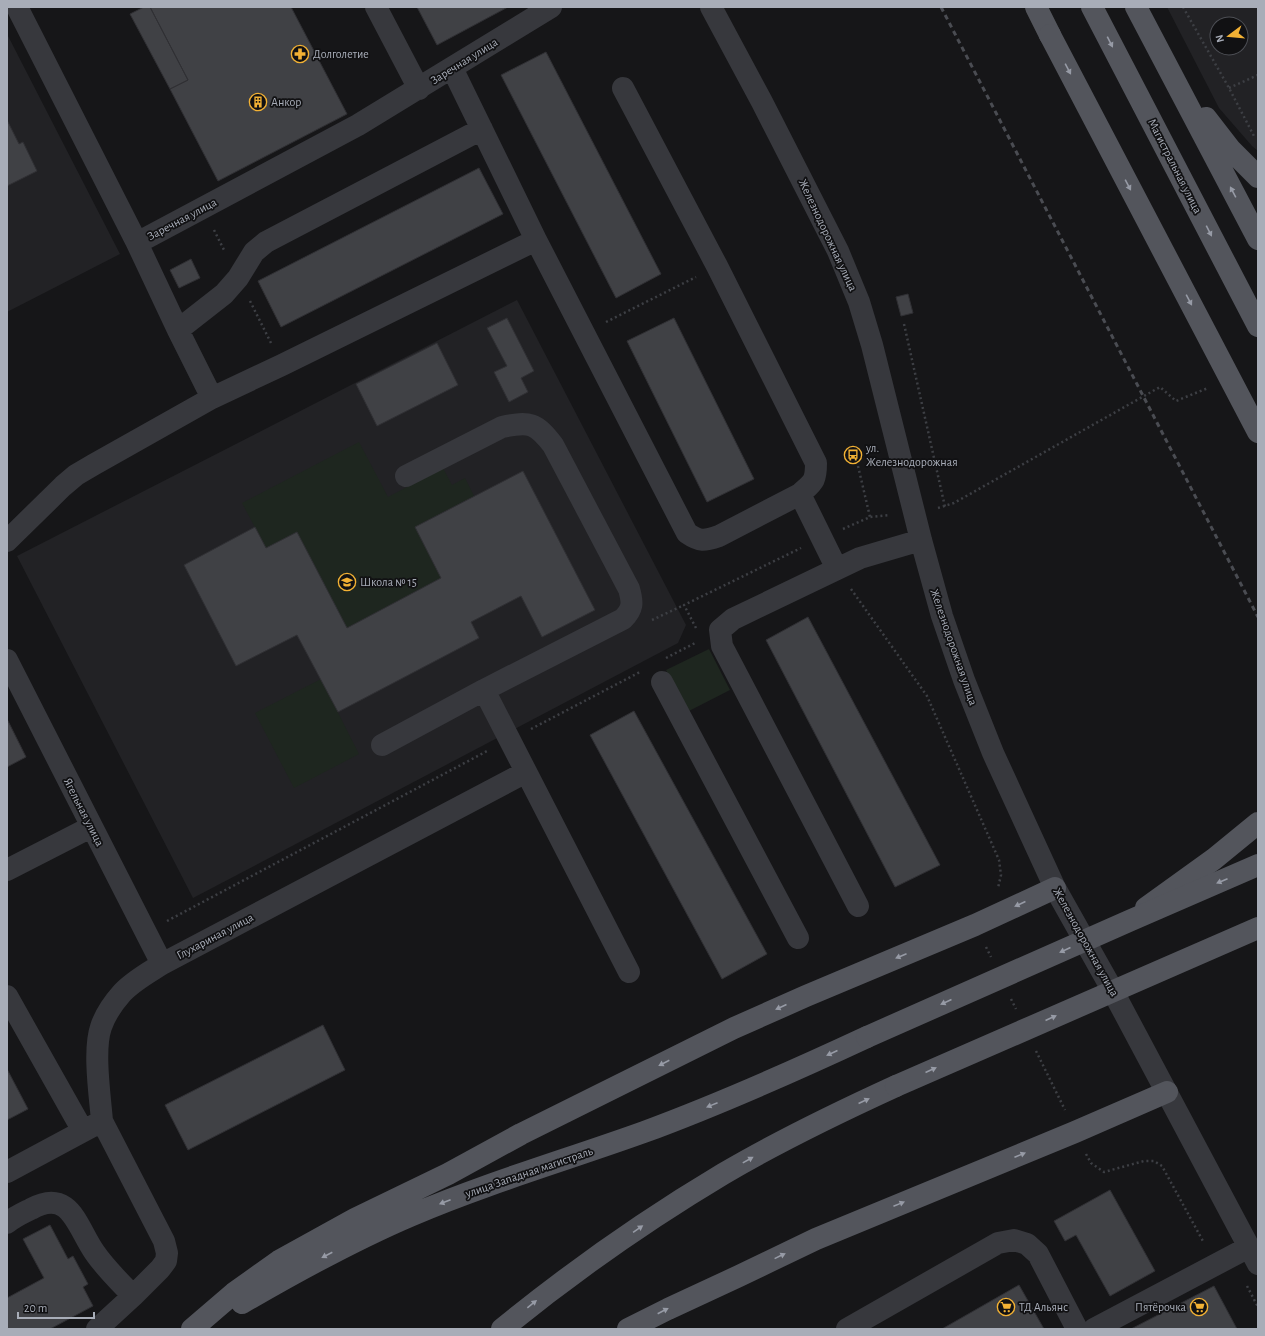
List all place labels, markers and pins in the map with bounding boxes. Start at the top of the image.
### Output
pharmacy icon: Долголетие [290,44,310,64]
place label: Долголетие [313,48,369,60]
building icon: Анкор [248,92,268,112]
place label: Анкор [271,96,301,108]
place label: ул. Железнодорожная [865,442,958,468]
bus stop icon: ул. Железнодорожная [843,445,863,465]
school or university icon: Школа № 15 [337,572,357,592]
place label: Школа № 15 [360,576,417,588]
supermarket icon: ТД Альянс [996,1297,1016,1317]
supermarket icon: Пятёрочка [1189,1297,1209,1317]
place label: ТД Альянс [1019,1301,1068,1313]
place label: Пятёрочка [1135,1301,1187,1313]

